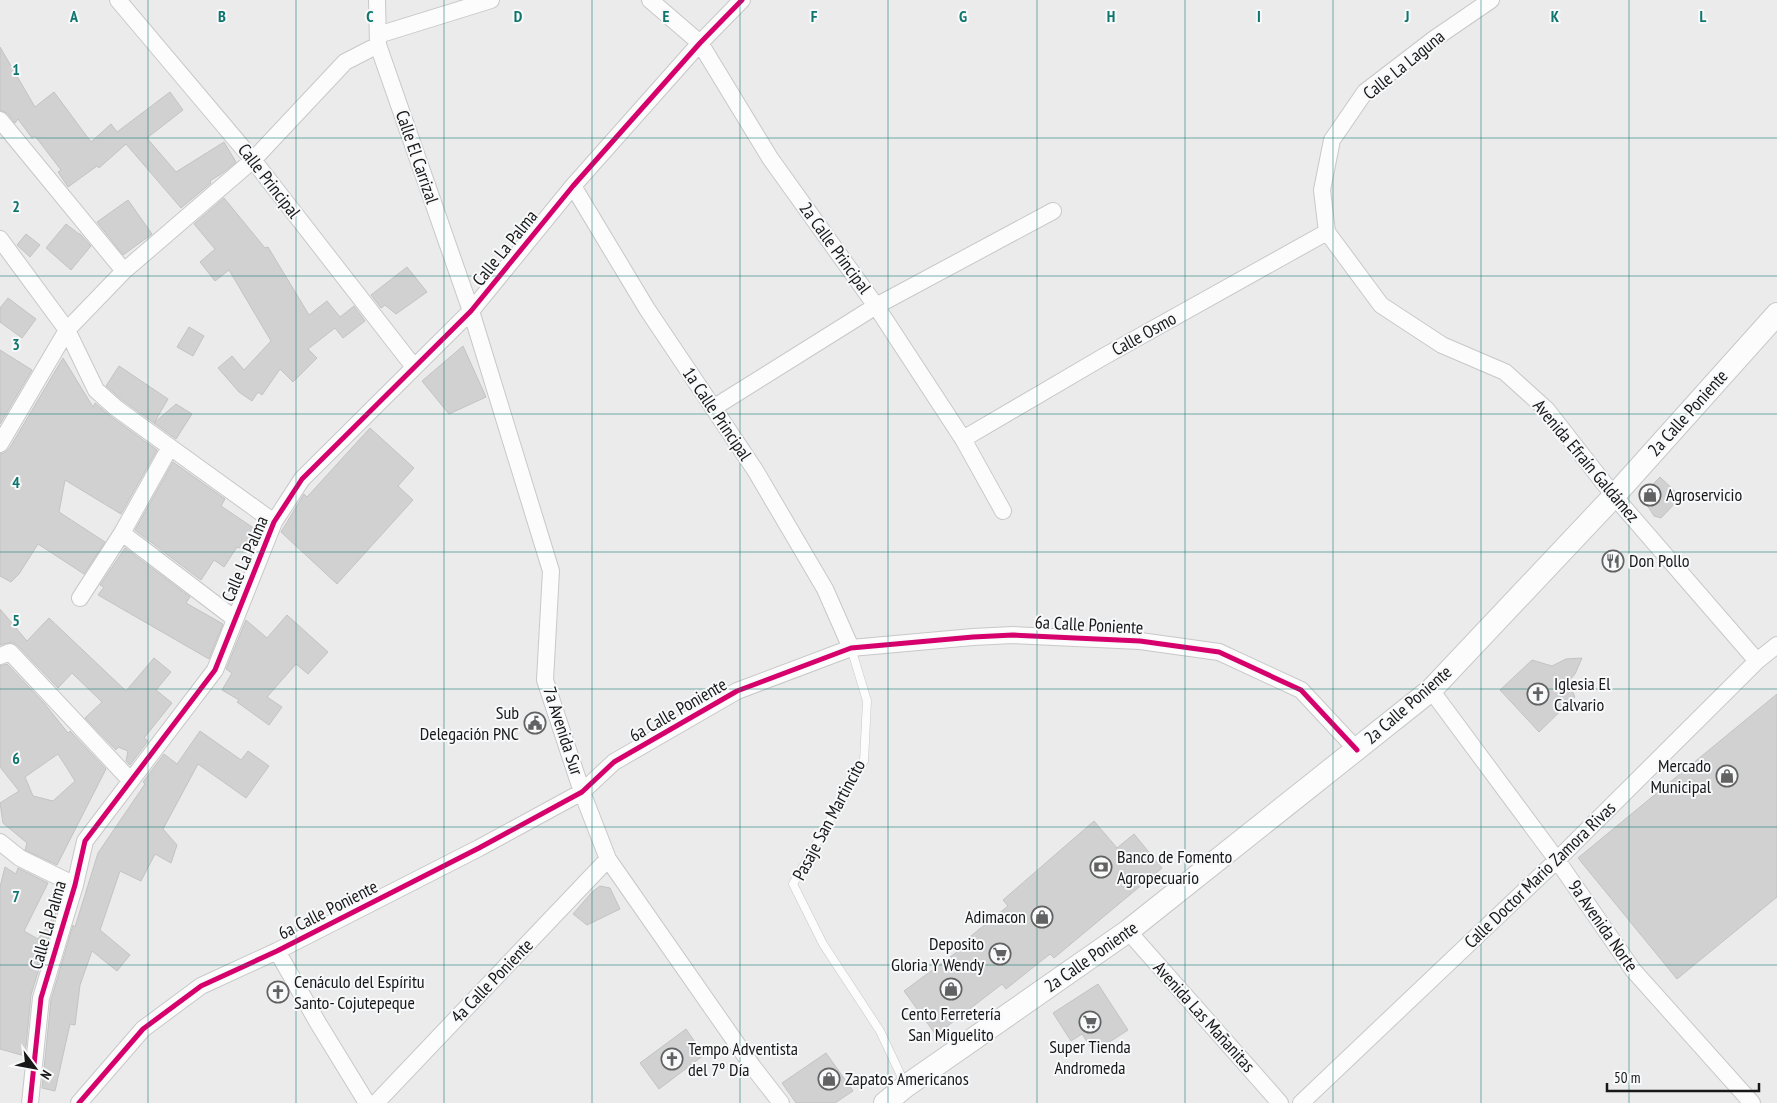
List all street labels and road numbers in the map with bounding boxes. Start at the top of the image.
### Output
street label: Calle La Laguna [1358,25,1449,104]
street label: Calle El Carrizal [391,107,444,207]
street label: Calle Principal [233,139,306,223]
street label: 2a Calle Principal [794,197,877,299]
street label: Calle La Palma [467,205,542,290]
street label: Calle Osmo [1107,306,1180,361]
street label: 1a Calle Principal [678,363,758,466]
street label: 2a Calle Poniente [1643,365,1733,461]
street label: Avenida Efraín Galdámez [1528,394,1645,527]
street label: Calle La Palma [216,512,273,605]
street label: 6a Calle Poniente [1034,610,1144,639]
street label: 2a Calle Poniente [1359,660,1456,749]
street label: 6a Calle Poniente [625,672,731,747]
street label: 7a Avenida Sur [538,684,589,778]
street label: Pasaje San Martincito [787,755,870,884]
street label: Calle Doctor Mario Zamora Rivas [1459,796,1620,953]
street label: 6a Calle Poniente [274,875,381,944]
street label: 9a Avenida Norte [1563,875,1643,976]
street label: Calle La Palma [24,878,71,972]
street label: 2a Calle Poniente [1040,916,1142,997]
street label: 4a Calle Poniente [446,934,538,1028]
street label: Avenida Las Mañanitas [1149,957,1260,1077]

